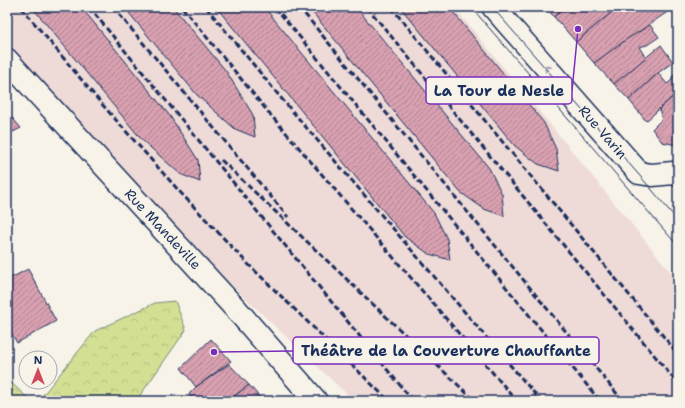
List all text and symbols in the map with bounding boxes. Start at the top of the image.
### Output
one-way arrow [545,66,552,73]
callout: La Tour de Nesle [426,77,572,104]
text: La Tour de Nesle [434,81,564,101]
street label: Rue Varin [575,101,631,163]
street label: Rue Mandeville [121,185,205,273]
callout: Théâtre de la Couverture Chauffante [293,337,599,364]
text: Théâtre de la Couverture Chauffante [301,341,591,361]
north arrow [18,350,58,390]
text: N [34,353,43,368]

